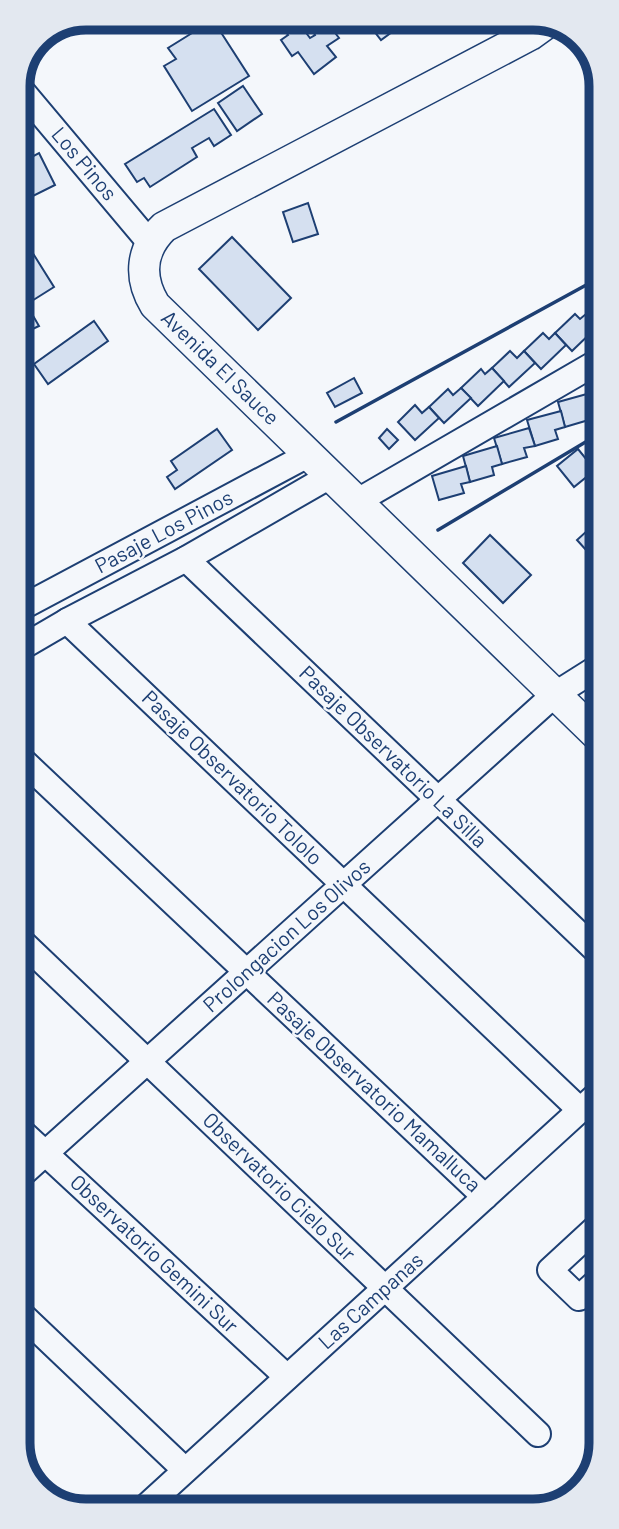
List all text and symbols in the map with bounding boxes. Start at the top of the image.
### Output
street label: Los Pinos [47,121,123,205]
street label: Avenida El Sauce [157,304,285,429]
street label: Pasaje Los Pinos [90,484,237,578]
street label: Pasaje Observatorio La Silla [295,660,493,852]
street label: Pasaje Observatorio Tololo [138,684,328,870]
street label: Prolongacion Los Olivos [197,853,375,1017]
street label: Pasaje Observatorio Mamalluca [263,985,487,1196]
street label: Observatorio Cielo Sur [198,1106,362,1266]
street label: Observatorio Gemini Sur [66,1169,244,1338]
street label: Las Campanas [313,1246,427,1353]

